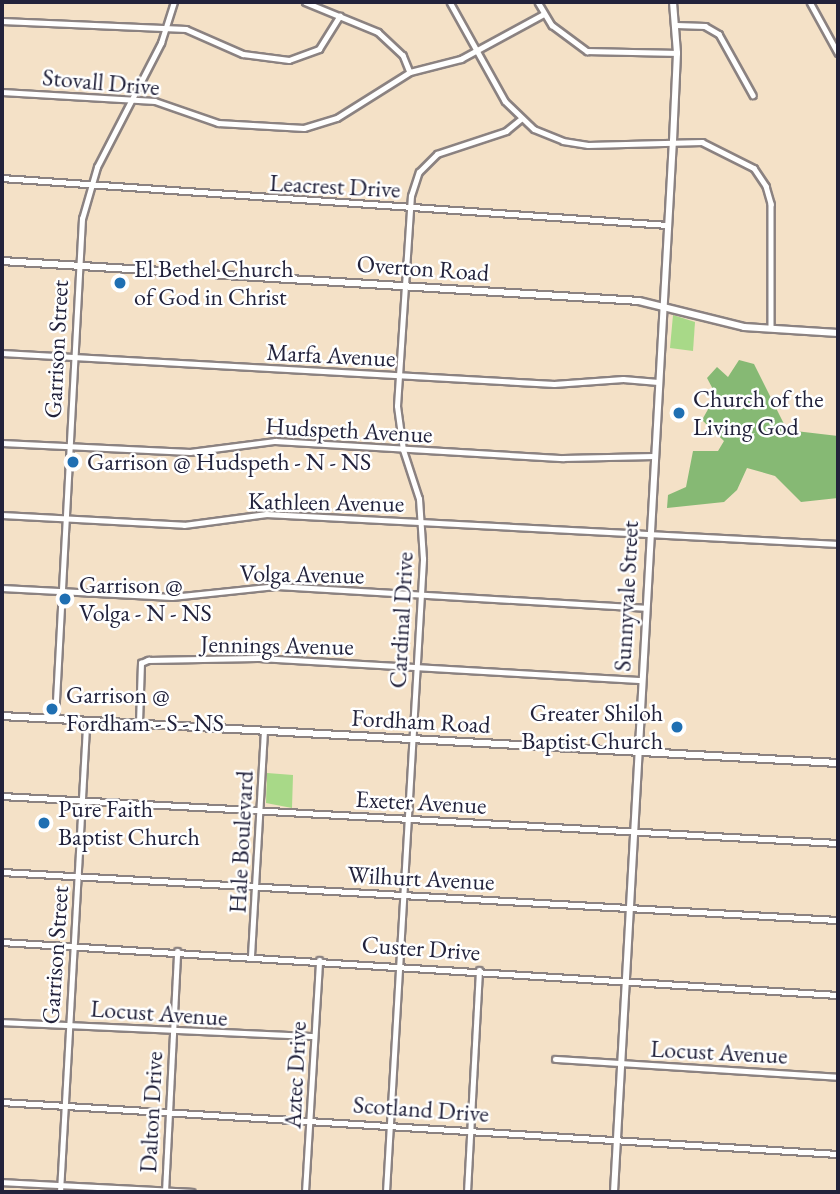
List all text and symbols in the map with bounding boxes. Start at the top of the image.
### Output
street label: Stovall Drive [41,63,161,101]
street label: Leacrest Drive [269,168,401,204]
street label: Overton Road [356,249,490,287]
place label: El Bethel Church of God in Christ [134,255,294,311]
marker: El Bethel Church of God in Christ [112,275,128,291]
street label: Garrison Street [38,279,74,419]
street label: Marfa Avenue [266,337,396,373]
place label: Church of the Living God [693,385,824,441]
marker: Church of the Living God [671,405,687,421]
street label: Hudspeth Avenue [265,411,433,449]
place label: Garrison @ Hudspeth - N - NS [87,448,371,476]
marker: Garrison @ Hudspeth - N - NS [65,454,81,470]
street label: Kathleen Avenue [248,486,404,518]
street label: Sunnyvale Street [608,520,644,672]
street label: Cardinal Drive [383,551,419,689]
street label: Volga Avenue [239,559,365,589]
place label: Garrison @ Volga - N - NS [79,571,212,627]
marker: Garrison @ Volga - N - NS [57,591,73,607]
street label: Jennings Avenue [200,629,354,661]
place label: Garrison @ Fordham - S - NS [66,681,224,737]
place label: Greater Shiloh Baptist Church [521,699,663,755]
marker: Garrison @ Fordham - S - NS [44,701,60,717]
street label: Fordham Road [351,703,491,739]
marker: Greater Shiloh Baptist Church [669,719,685,735]
street label: Hale Boulevard [223,770,259,914]
street label: Exeter Avenue [355,784,487,820]
place label: Pure Faith Baptist Church [58,795,200,851]
marker: Pure Faith Baptist Church [36,815,52,831]
street label: Wilhurt Avenue [347,860,495,896]
street label: Garrison Street [36,885,74,1025]
street label: Custer Drive [361,930,481,966]
street label: Locust Avenue [90,994,228,1032]
street label: Aztec Drive [278,1020,312,1130]
street label: Locust Avenue [650,1034,788,1070]
street label: Dalton Drive [133,1051,169,1173]
street label: Scotland Drive [352,1090,490,1128]

